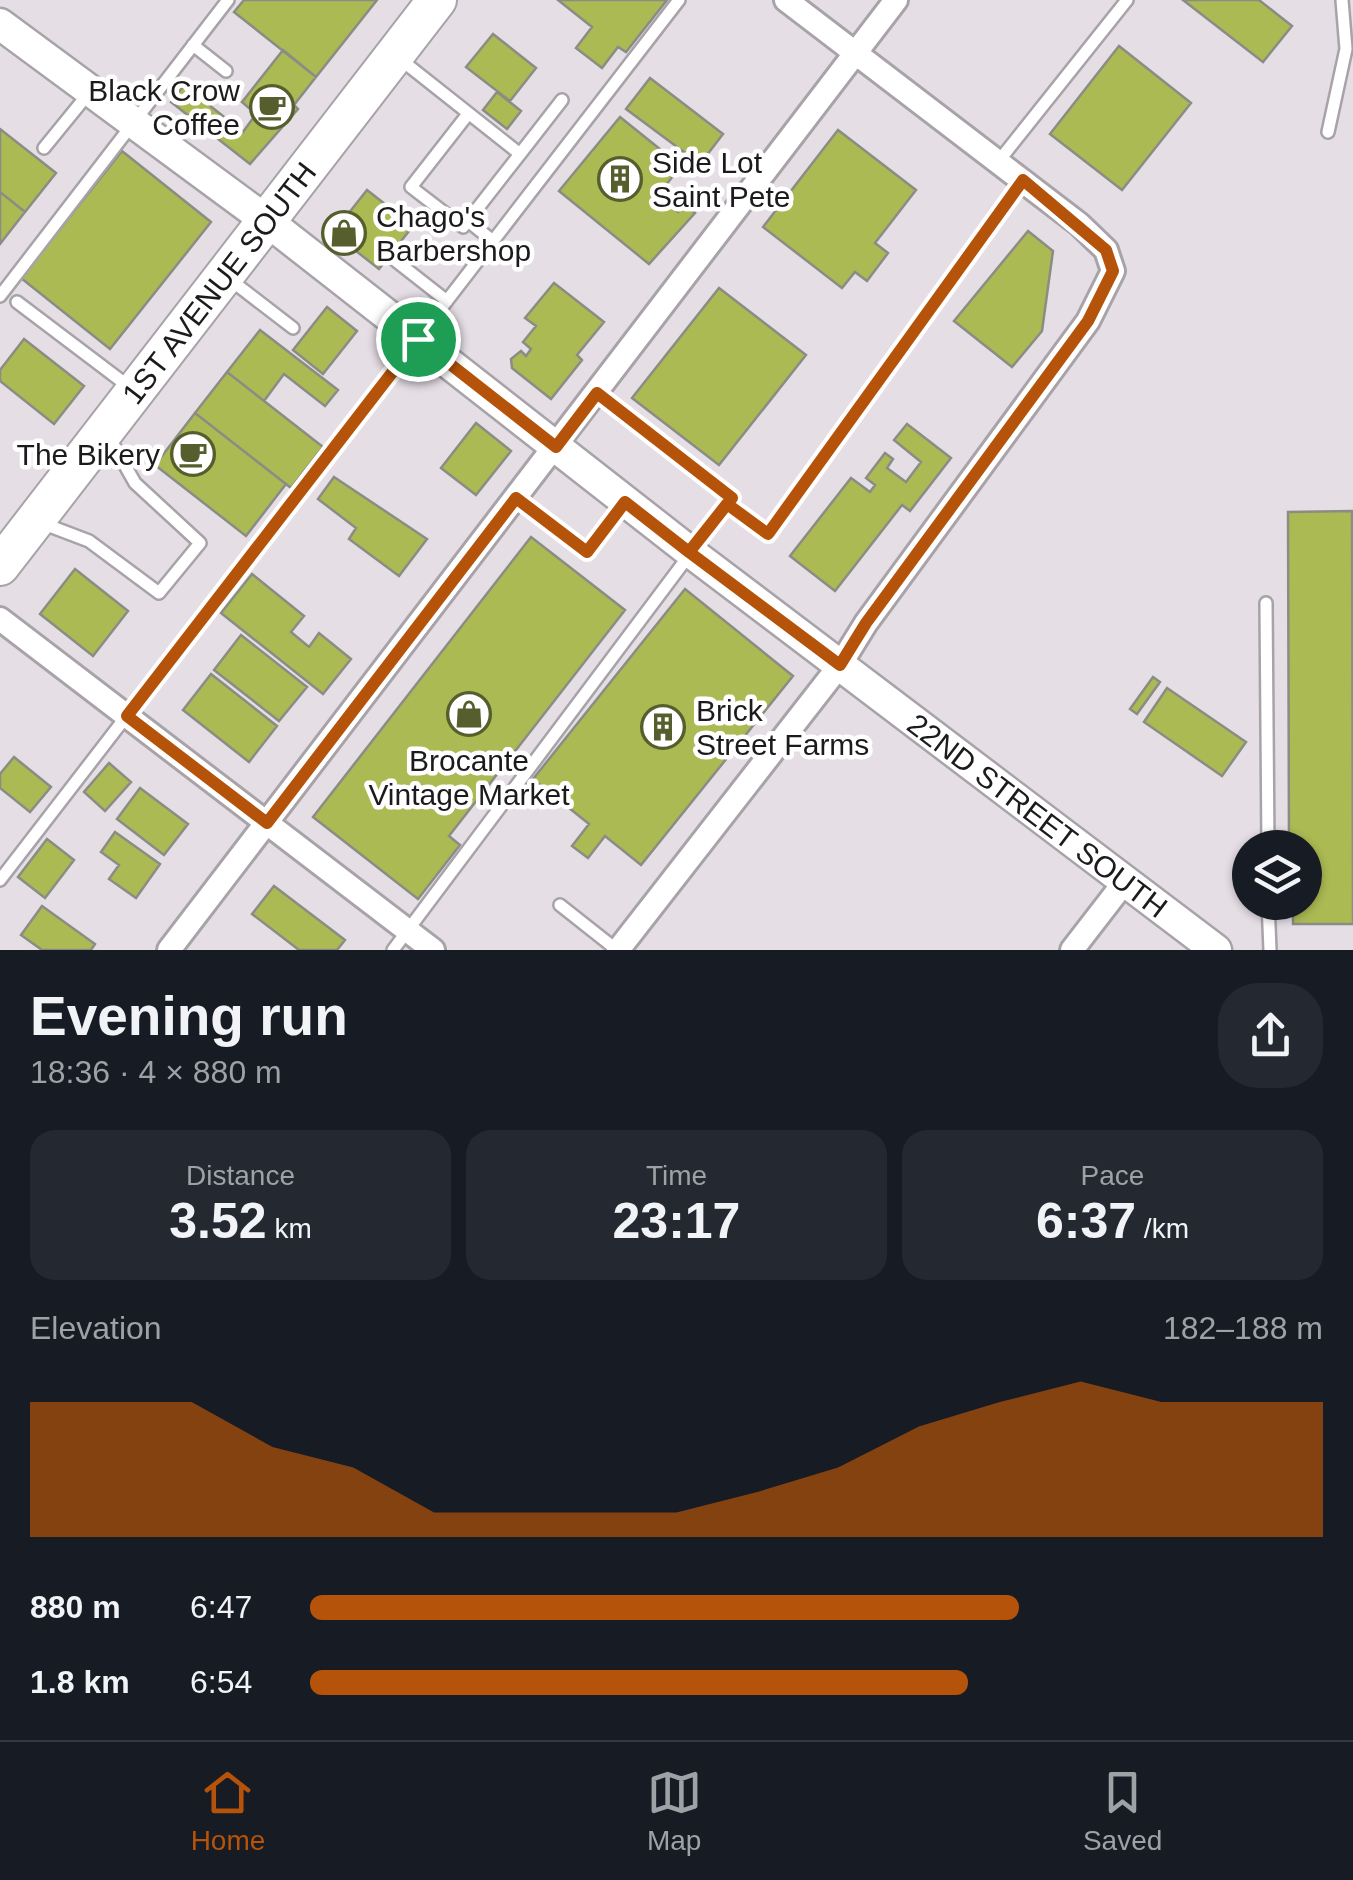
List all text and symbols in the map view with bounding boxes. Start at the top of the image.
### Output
place label: Black Crow Coffee [88,74,240,141]
cafe icon: Black Crow Coffee [249,84,295,130]
place label: Side Lot Saint Pete [652,146,790,213]
street label: 1ST AVENUE SOUTH [115,156,322,410]
building icon: Side Lot Saint Pete [597,156,643,202]
place label: Chago's Barbershop [376,200,531,267]
shop icon: Chago's Barbershop [321,210,367,256]
pin [376,297,461,382]
icon: arrive [391,312,446,367]
cafe icon: The Bikery [170,431,216,477]
place label: The Bikery [17,438,160,471]
shop icon: Brocante Vintage Market [446,691,492,737]
place label: Brick Street Farms [696,694,869,761]
building icon: Brick Street Farms [640,704,686,750]
street label: 22ND STREET SOUTH [902,706,1174,924]
place label: Brocante Vintage Market [368,744,570,811]
map controls [1232,830,1322,920]
button: layers [1232,830,1322,920]
button: share [1218,983,1323,1088]
text: Evening run [30,985,348,1047]
text: 18:36 · 4 × 880 m [30,1054,282,1090]
text: Distance [186,1160,295,1191]
text: Time [646,1160,707,1191]
text: Pace [1081,1160,1144,1191]
text: 3.52 [169,1193,267,1249]
text: 23:17 [613,1193,740,1249]
text: 6:37 [1036,1193,1136,1249]
text: km [267,1213,312,1244]
text: /km [1136,1213,1189,1244]
text: Elevation [30,1310,162,1346]
text: 182–188 m [1163,1310,1323,1346]
text: 880 m [30,1589,121,1625]
text: 6:47 [190,1589,252,1625]
text: 1.8 km [30,1664,130,1700]
text: 6:54 [190,1664,252,1700]
tab: Home [191,1765,265,1857]
tab: Map [647,1765,702,1857]
tab: Saved [1083,1765,1162,1857]

